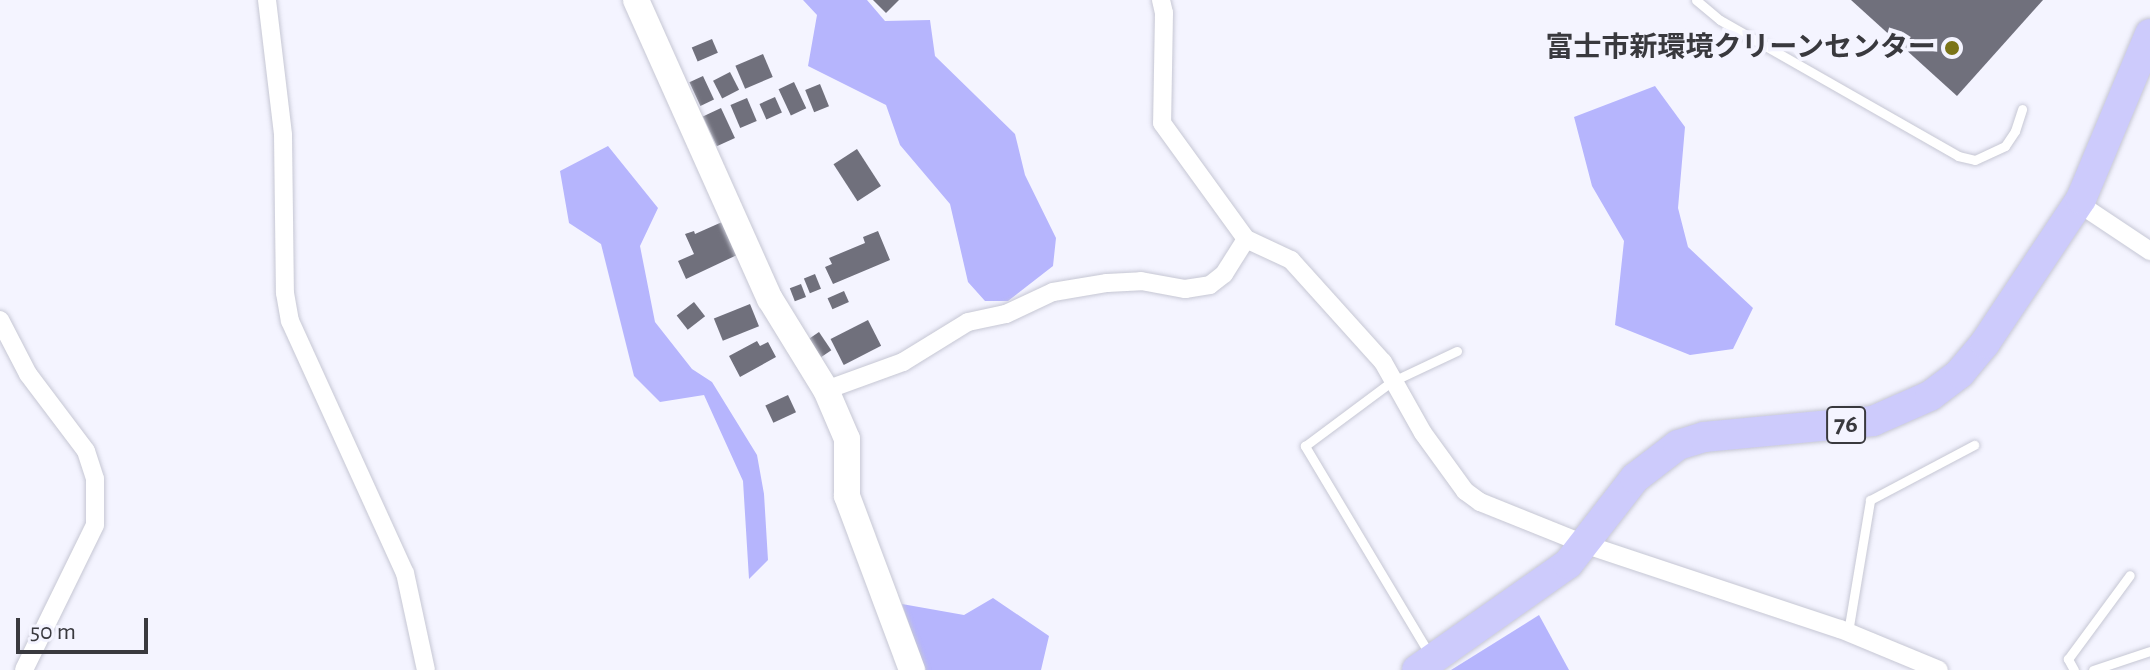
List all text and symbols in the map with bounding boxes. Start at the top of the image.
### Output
place label: 富士市新環境クリーンセンター [1544,31,1936,65]
marker: 富士市新環境クリーンセンター [1943,39,1961,57]
road number: 76 [1826,403,1866,447]
scale bar [20,602,152,652]
text: 50 m [30,620,76,644]

